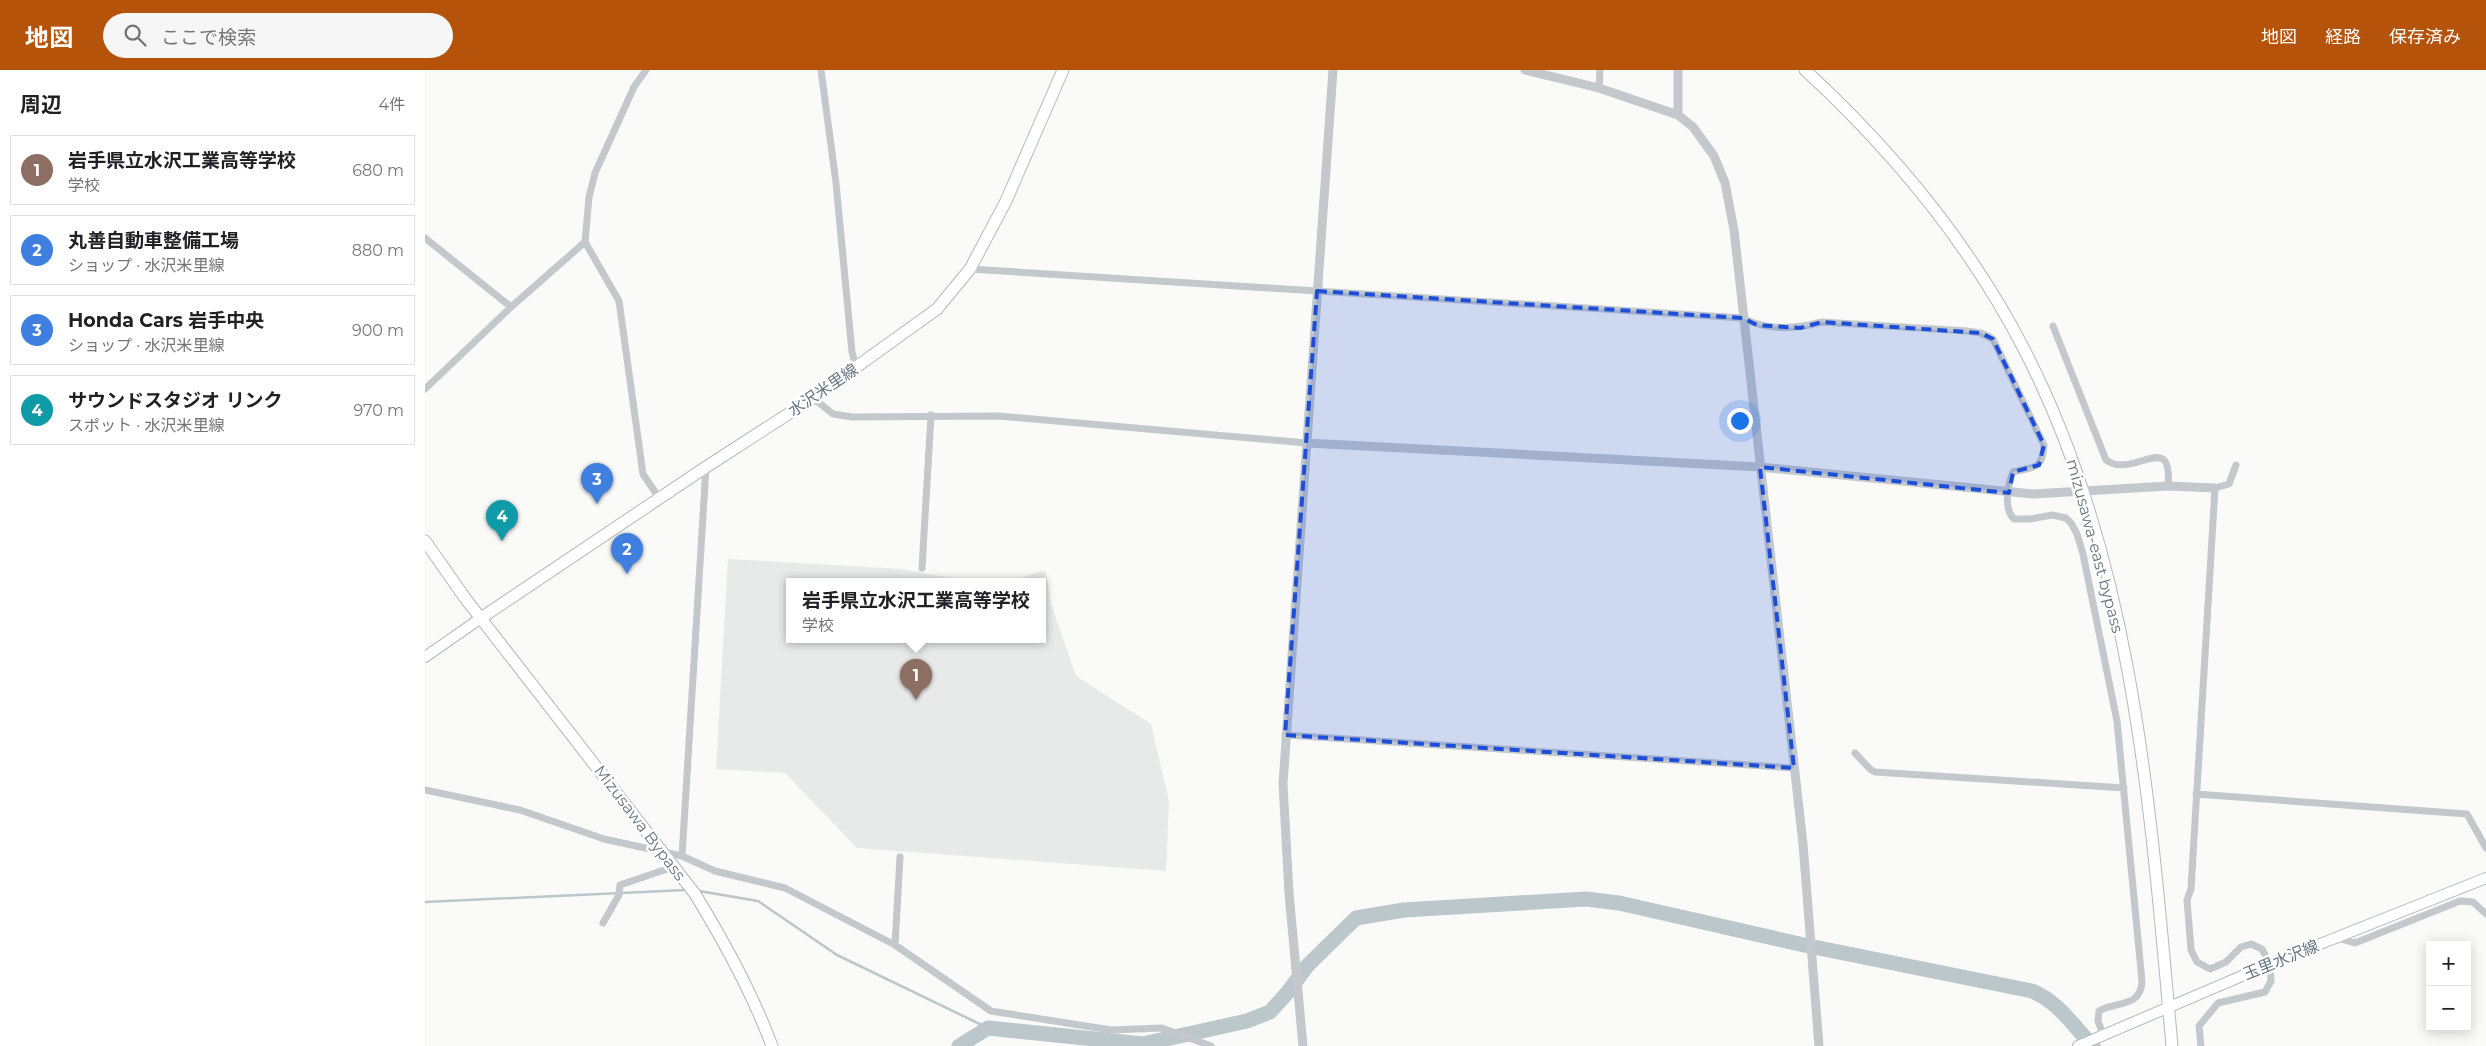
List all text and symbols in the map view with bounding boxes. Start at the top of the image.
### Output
search box [103,13,453,58]
icon: search [121,21,149,49]
text: 地図 [25,23,73,52]
text: ここで検索 [161,26,256,49]
text: 地図 [2261,26,2297,48]
text: 経路 [2325,26,2361,48]
text: 保存済み [2389,26,2461,48]
text: 周辺 [20,92,62,117]
text: 4件 [378,95,405,114]
text: 岩手県立水沢工業高等学校 [68,149,296,172]
text: 1 [34,161,40,180]
text: 680 m [352,161,404,180]
text: 学校 [68,176,100,195]
text: 丸善自動車整備工場 [68,229,239,252]
text: 2 [32,241,42,260]
text: 880 m [352,241,404,260]
text: ショップ · 水沢米里線 [68,256,224,275]
text: Honda Cars 岩手中央 [68,309,264,332]
text: 3 [32,321,42,340]
text: 900 m [352,321,404,340]
text: ショップ · 水沢米里線 [68,336,224,355]
street label: 水沢米里線 [785,360,861,420]
text: サウンドスタジオ リンク [68,389,282,412]
text: 4 [31,401,43,420]
text: 970 m [354,401,404,420]
your location [1727,408,1753,434]
text: スポット · 水沢米里線 [68,416,224,435]
street label: mizusawa-east bypass [2063,457,2127,635]
pin: 3 [581,463,613,504]
pin: 4 [486,500,518,541]
pin: 2 [611,533,643,574]
popup [786,578,1046,643]
text: 岩手県立水沢工業高等学校 [802,589,1030,612]
text: 学校 [802,616,834,635]
pin: 1 [900,659,932,700]
street label: Mizusawa Bypass [590,762,690,885]
street label: 玉里水沢線 [2240,936,2322,984]
map controls [2426,941,2471,1031]
button: + [2426,941,2471,986]
button: − [2426,986,2471,1031]

